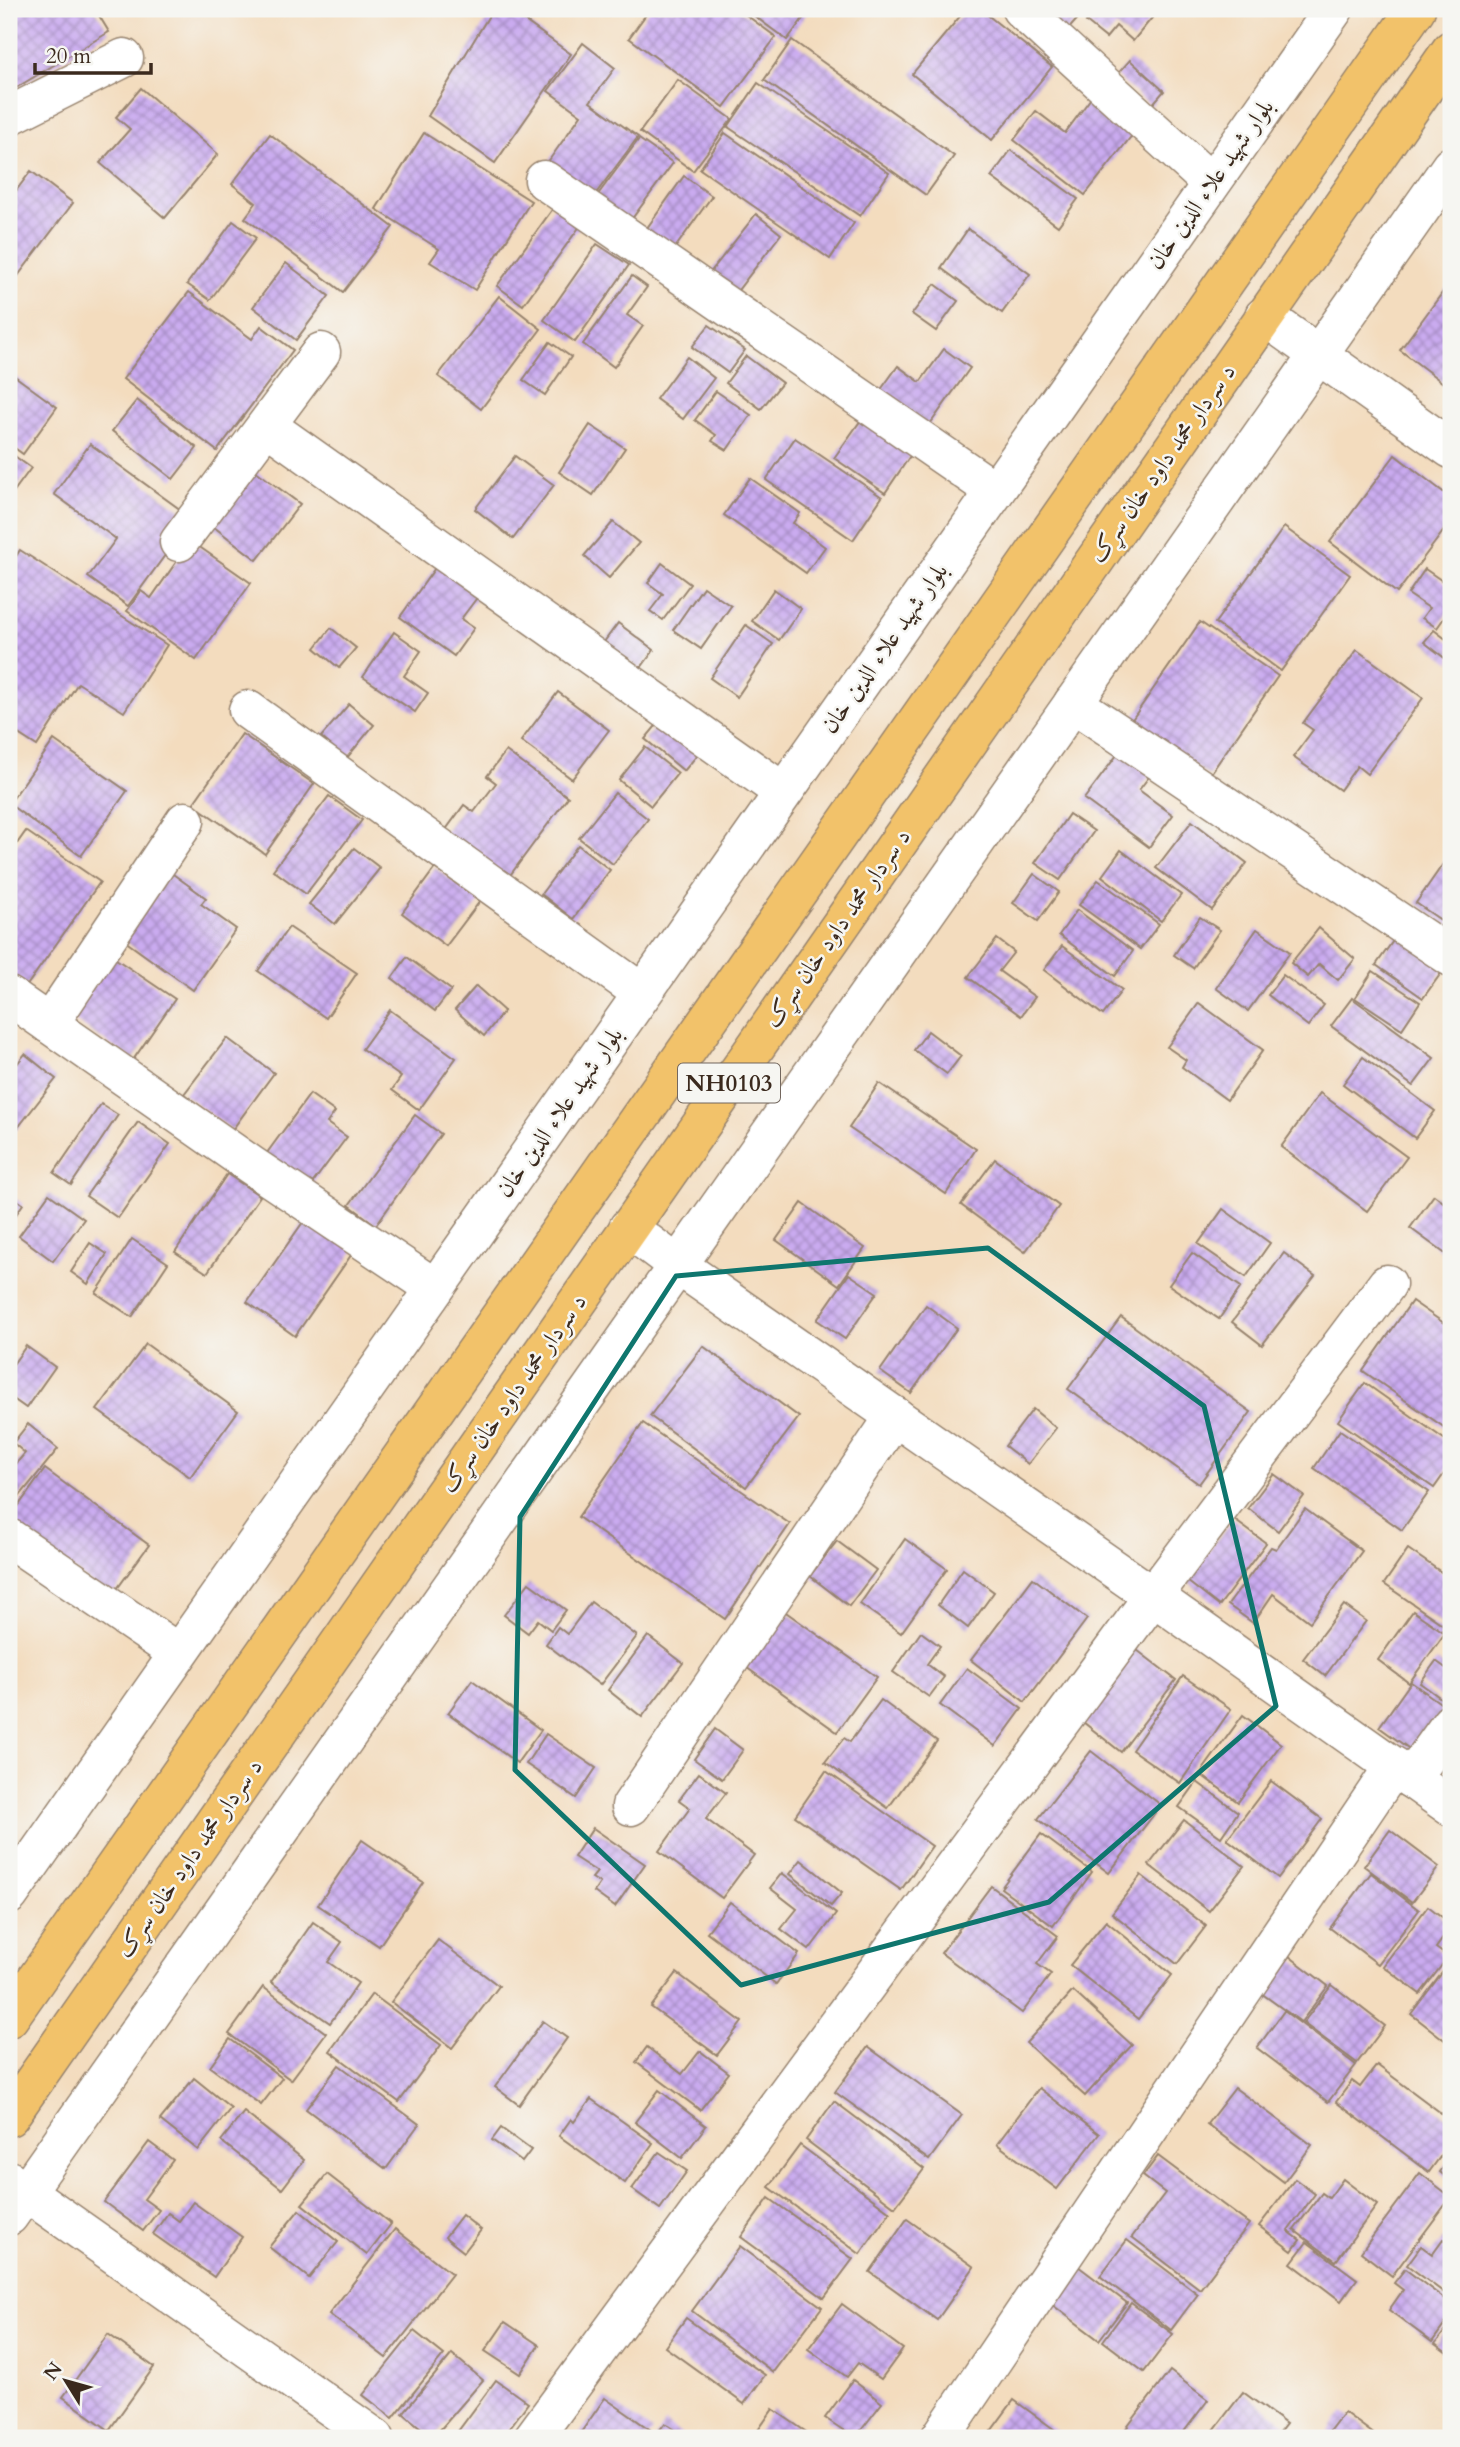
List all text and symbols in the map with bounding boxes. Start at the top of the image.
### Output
scale bar [35,32,150,76]
text: 20 m [46,42,91,71]
street label: بلوار شهید علاء الدین خان [1139,92,1282,276]
street label: د سردار محمد داود خان سړک [1081,357,1245,571]
street label: بلوار شهید علاء الدین خان [813,556,956,740]
street label: د سردار محمد داود خان سړک [756,822,920,1036]
street label: بلوار شهید علاء الدین خان [488,1020,631,1204]
road number: NH0103 [678,1064,780,1102]
street label: د سردار محمد داود خان سړک [432,1287,596,1501]
street label: د سردار محمد داود خان سړک [108,1752,272,1966]
north arrow [32,2346,102,2416]
text: N [38,2357,69,2386]

